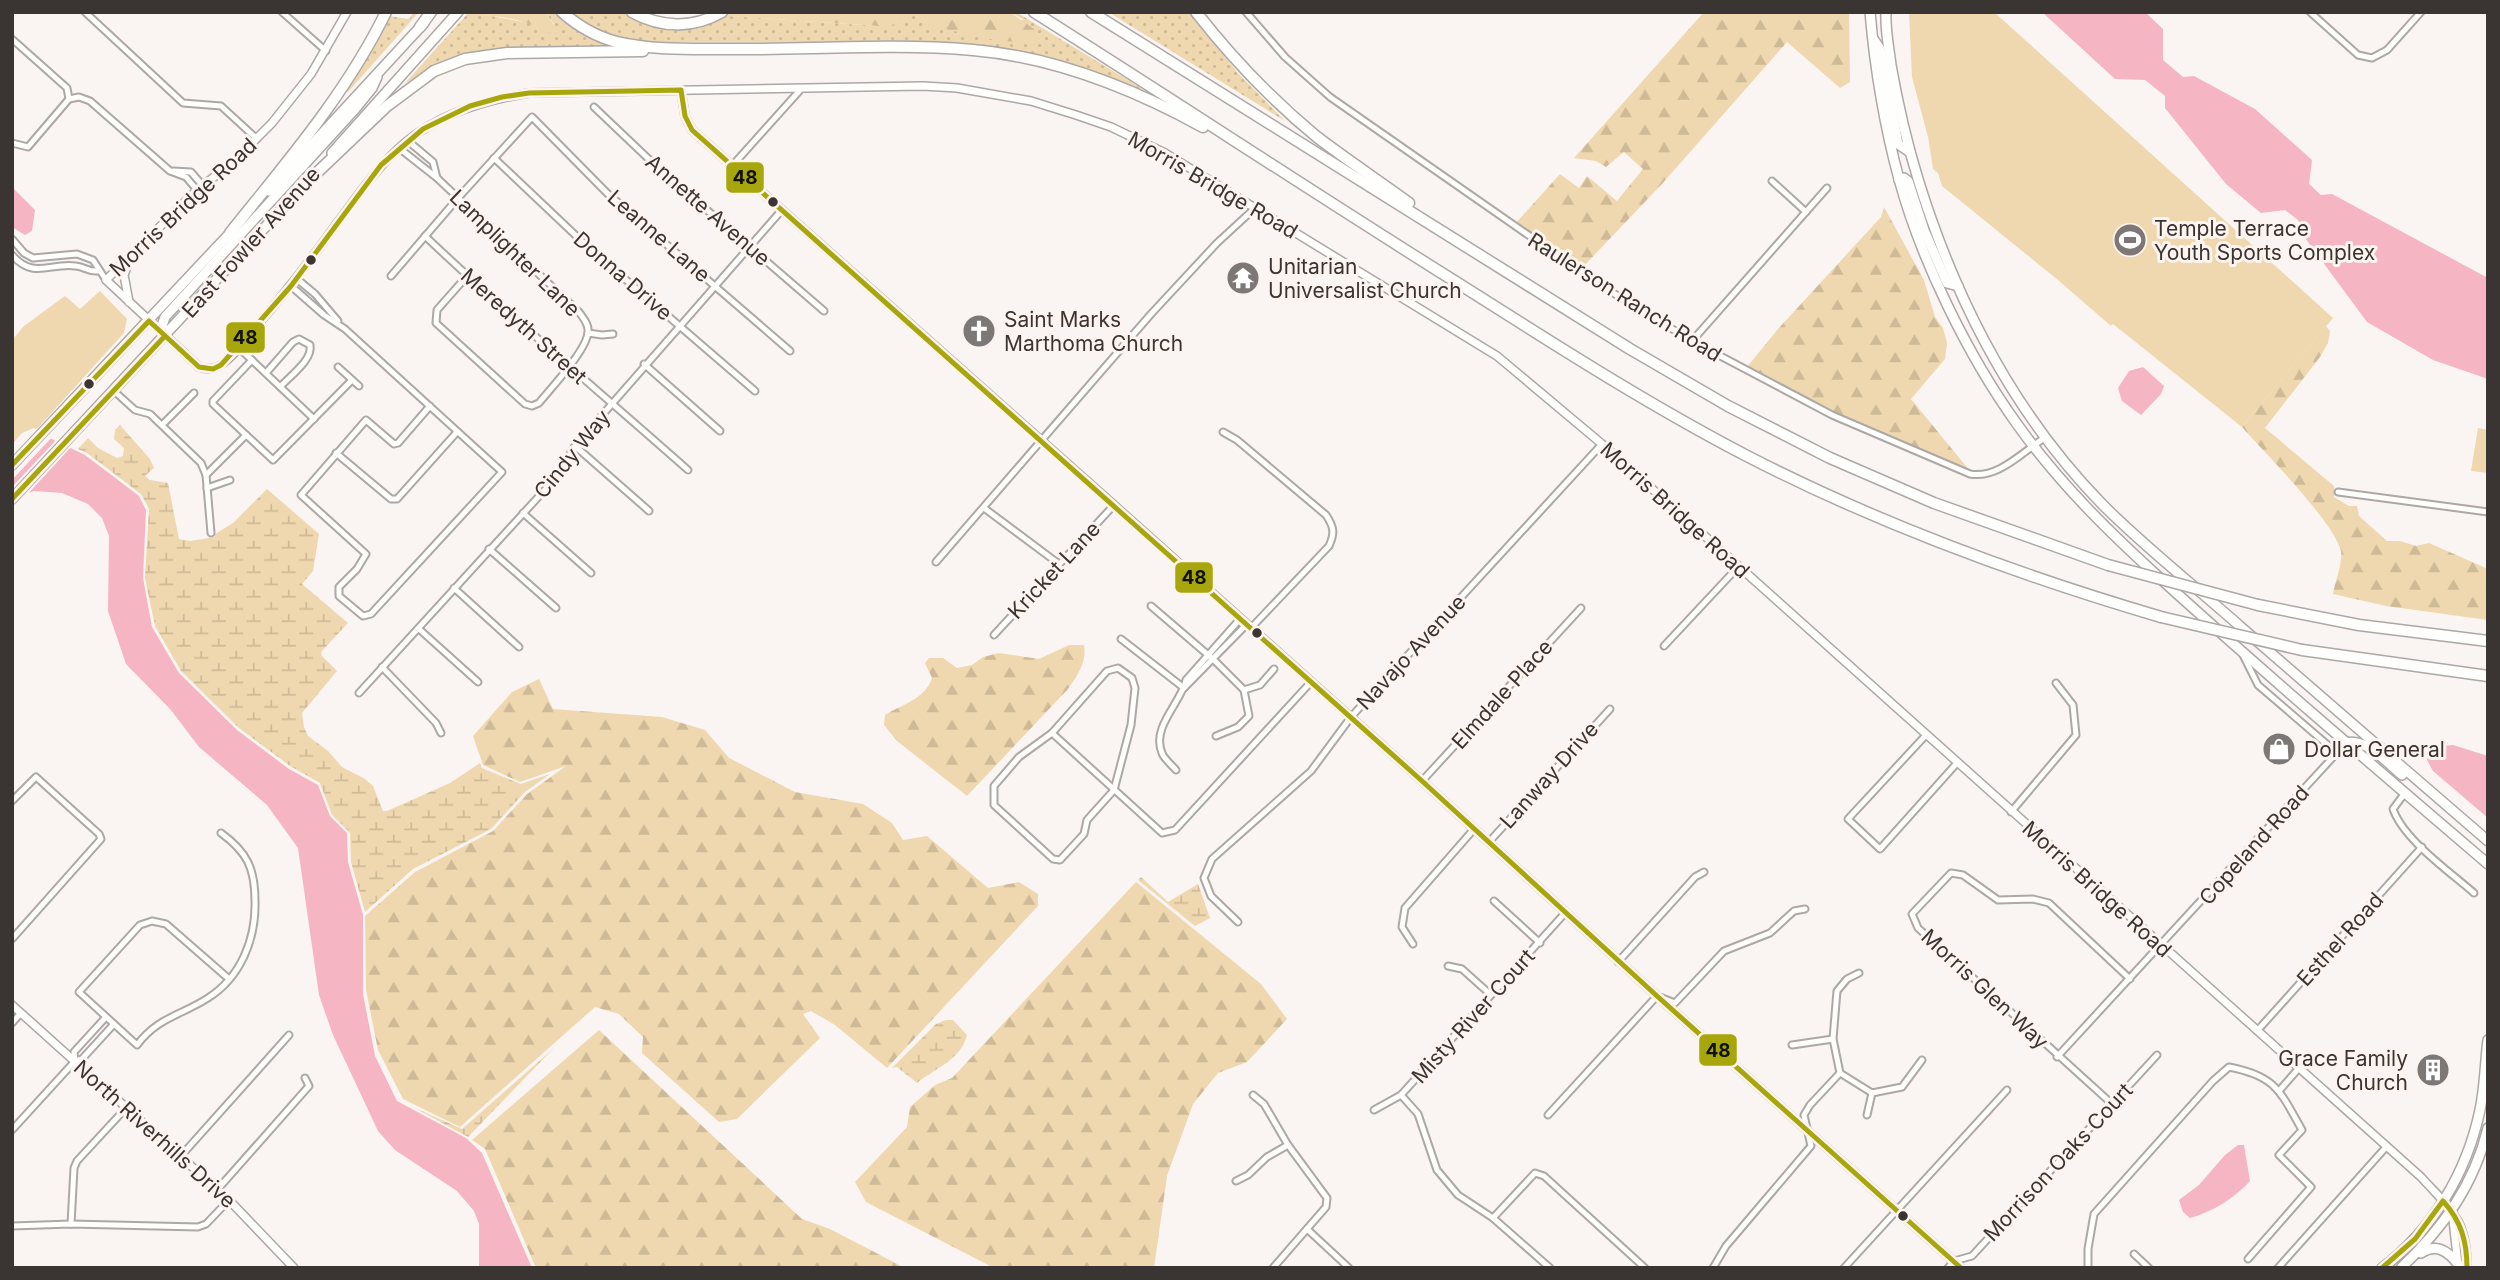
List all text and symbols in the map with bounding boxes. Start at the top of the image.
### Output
street label: Morris Bridge Road [1124,126,1302,244]
street label: Morris Bridge Road [104,132,262,282]
street label: Annette Avenue [641,149,775,271]
street label: East Fowler Avenue [177,161,325,323]
line badge: 48 [725,161,765,194]
text: 48 [732,166,758,189]
street label: Lamplighter Lane [445,184,585,322]
street label: Leanne Lane [603,185,715,287]
unlabelled marker [766,195,780,209]
place label: Temple Terrace Youth Sports Complex [2154,216,2375,265]
sports icon: Temple Terrace Youth Sports Complex [2111,221,2149,259]
street label: Donna Drive [569,226,677,326]
street label: Raulerson Ranch Road [1524,227,1726,367]
unlabelled marker [304,253,318,267]
place label: Unitarian Universalist Church [1268,254,1462,303]
temple icon: Unitarian Universalist Church [1224,259,1262,297]
street label: Meredyth Street [456,263,592,389]
place label: Saint Marks Marthoma Church [1004,307,1183,356]
church icon: Saint Marks Marthoma Church [960,312,998,350]
line badge: 48 [225,321,266,354]
text: 48 [232,326,258,349]
unlabelled marker [82,377,96,391]
street label: Cindy Way [529,405,615,503]
street label: Morris Bridge Road [1595,437,1755,583]
street label: Kricket Lane [1003,516,1105,624]
line badge: 48 [1174,561,1214,594]
text: 48 [1181,566,1207,589]
street label: Navajo Avenue [1351,589,1471,715]
unlabelled marker [1250,626,1264,640]
street label: Elmdale Place [1446,634,1558,754]
street label: Lanway Drive [1495,717,1603,833]
shop icon: Dollar General [2260,730,2298,768]
place label: Dollar General [2304,737,2445,762]
street label: Copeland Road [2194,780,2314,910]
street label: Morris Bridge Road [2017,816,2177,962]
street label: Esthel Road [2292,887,2388,991]
street label: Morris Glen Way [1916,924,2054,1054]
street label: Misty River Court [1406,944,1540,1088]
line badge: 48 [1698,1033,1738,1067]
text: 48 [1705,1039,1731,1062]
place label: Grace Family Church [2278,1046,2408,1095]
building icon: Grace Family Church [2414,1051,2452,1089]
street label: North Riverhills Drive [69,1055,241,1213]
street label: Morrison Oaks Court [1978,1078,2138,1246]
unlabelled marker [1896,1209,1910,1223]

